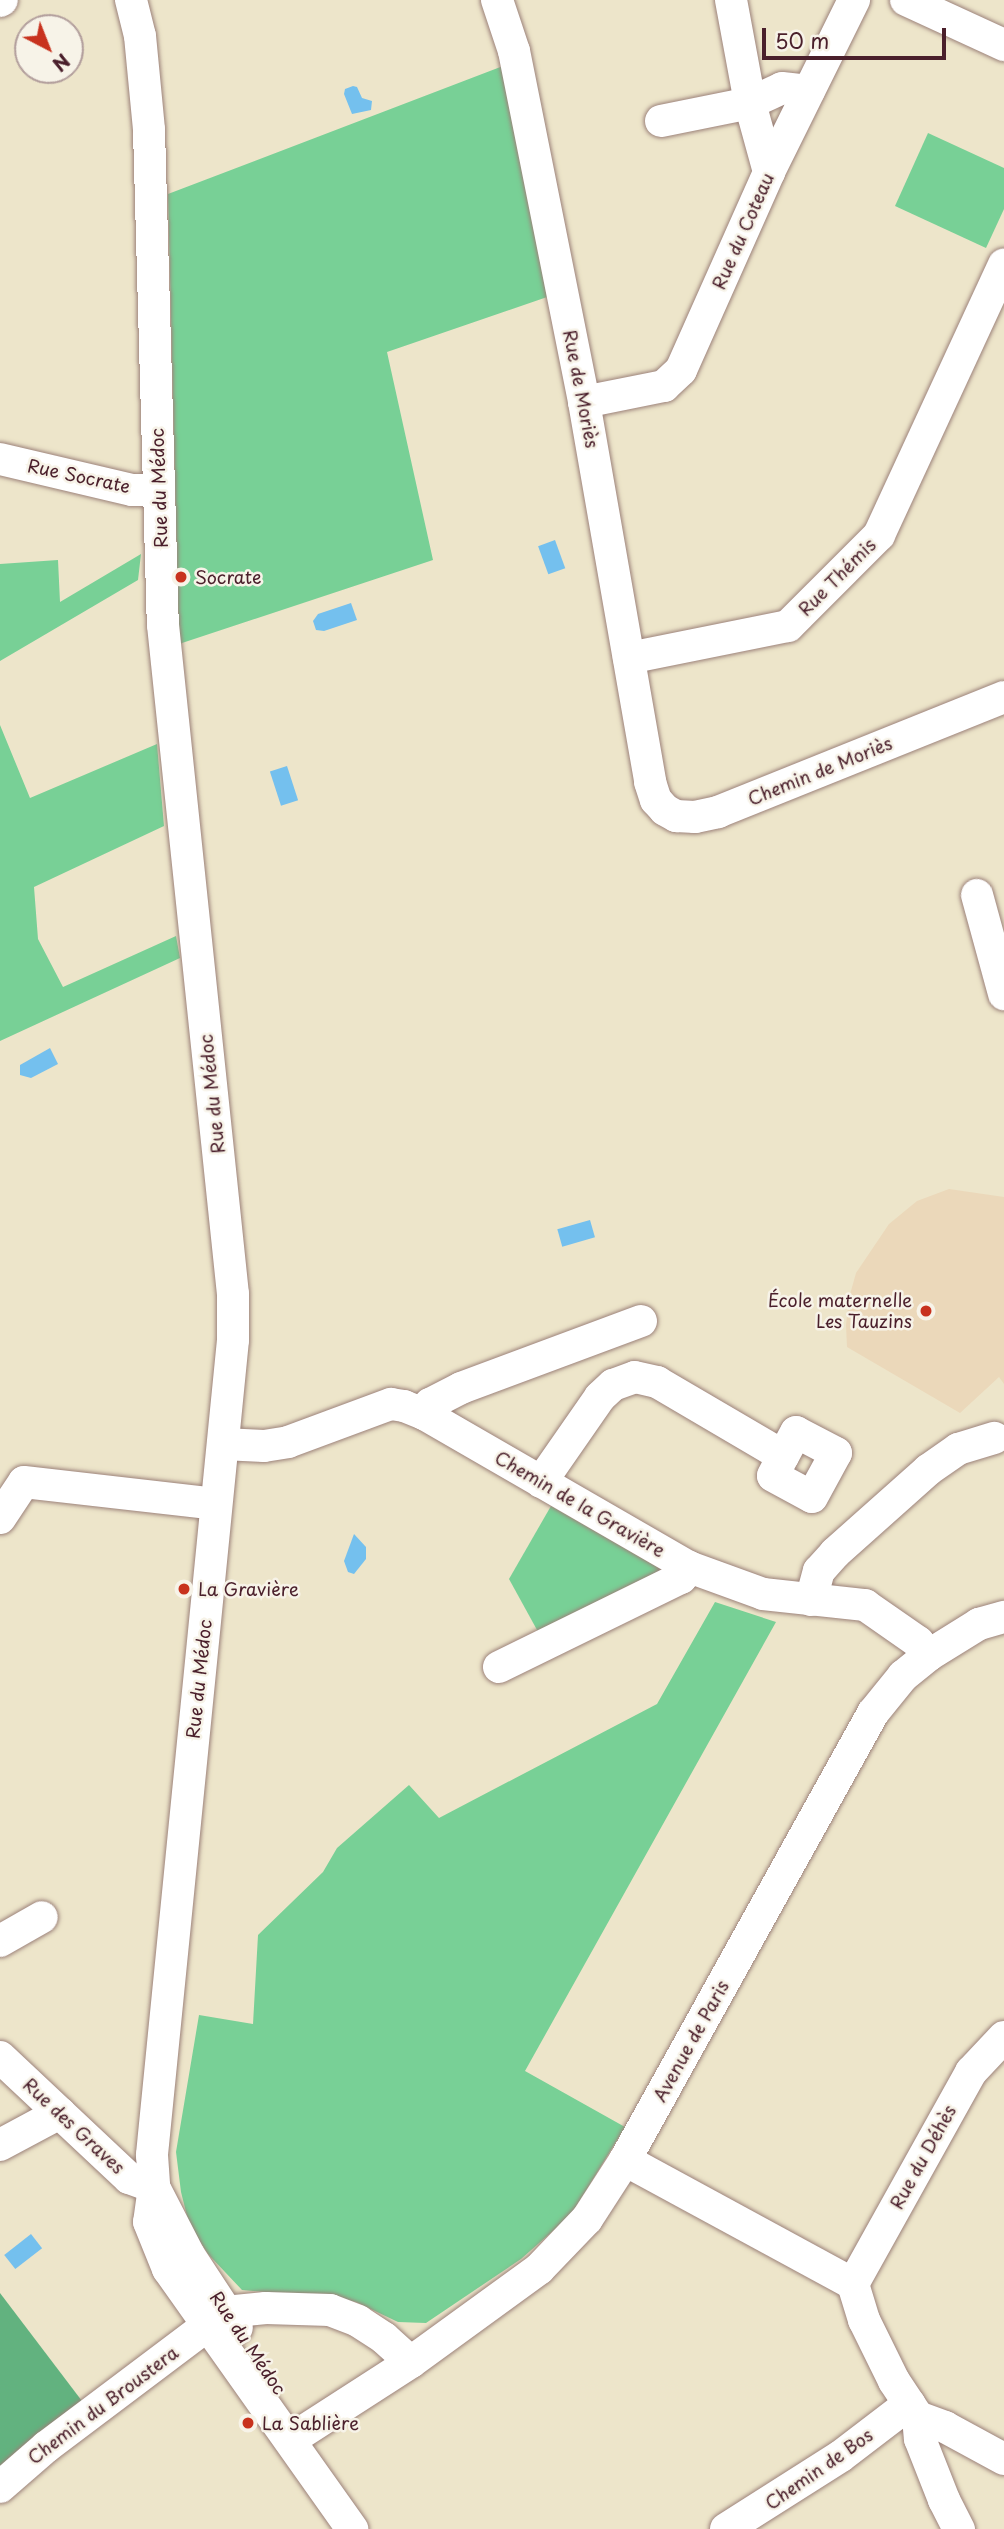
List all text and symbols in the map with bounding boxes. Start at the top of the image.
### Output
north arrow [14,14,84,84]
scale bar [766,14,950,58]
text: 50 m [775,24,829,56]
text: N [47,48,77,79]
street label: Rue du Coteau [707,168,779,294]
street label: Rue de Moriès [559,327,603,451]
street label: Rue du Médoc [146,427,172,549]
street label: Rue Socrate [25,454,133,498]
street label: Rue Thémis [794,534,880,620]
place label: Socrate [195,566,262,588]
marker: Socrate [173,569,189,585]
street label: Chemin de Moriès [744,732,896,810]
street label: Rue du Médoc [195,1032,229,1156]
place label: École maternelle Les Tauzins [767,1290,912,1332]
marker: École maternelle Les Tauzins [918,1303,934,1319]
street label: Chemin de la Gravière [490,1446,670,1562]
place label: La Gravière [198,1578,301,1600]
marker: La Gravière [176,1581,192,1597]
street label: Rue du Médoc [182,1617,216,1741]
street label: Avenue de Paris [649,1976,733,2106]
street label: Rue des Graves [18,2072,130,2180]
street label: Rue du Déhès [885,2100,961,2214]
street label: Rue du Médoc [205,2287,291,2399]
street label: Chemin du Broustera [23,2341,183,2469]
place label: La Sablière [262,2412,359,2434]
marker: La Sablière [240,2415,256,2431]
street label: Chemin de Bos [761,2424,877,2514]

